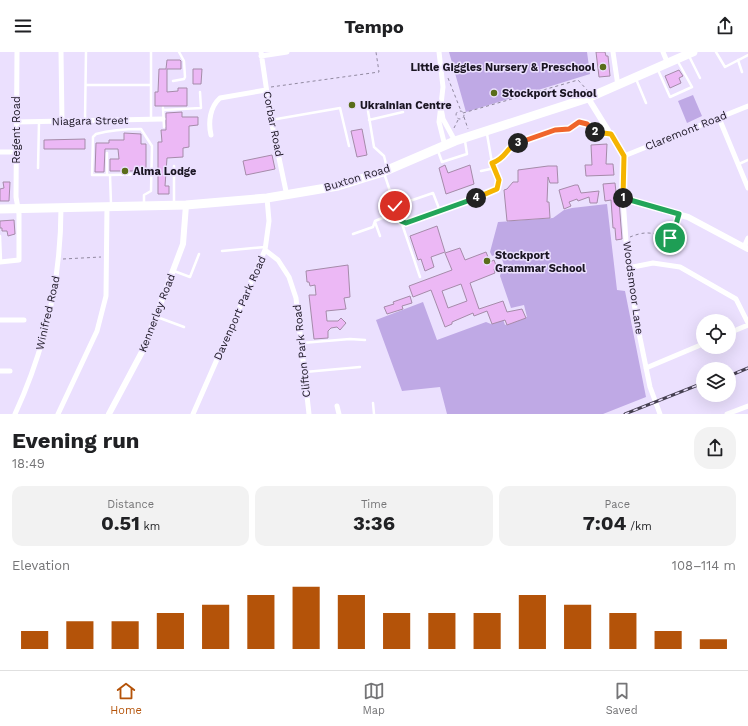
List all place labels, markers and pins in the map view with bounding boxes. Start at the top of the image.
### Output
place label: Little Giggles Nursery & Preschool [410,61,595,74]
marker: Little Giggles Nursery & Preschool [598,62,608,72]
place label: Stockport School [502,87,597,100]
marker: Stockport School [489,88,499,98]
place label: Ukrainian Centre [360,99,452,112]
marker: Ukrainian Centre [347,100,357,110]
pin: 2 [585,122,605,142]
pin: 3 [508,133,528,153]
place label: Alma Lodge [133,165,196,178]
marker: Alma Lodge [120,166,130,176]
pin: 4 [466,188,486,208]
pin: 1 [613,188,633,208]
pin [378,189,412,223]
pin [653,221,687,255]
place label: Stockport Grammar School [495,249,586,275]
marker: Stockport Grammar School [482,256,492,266]

